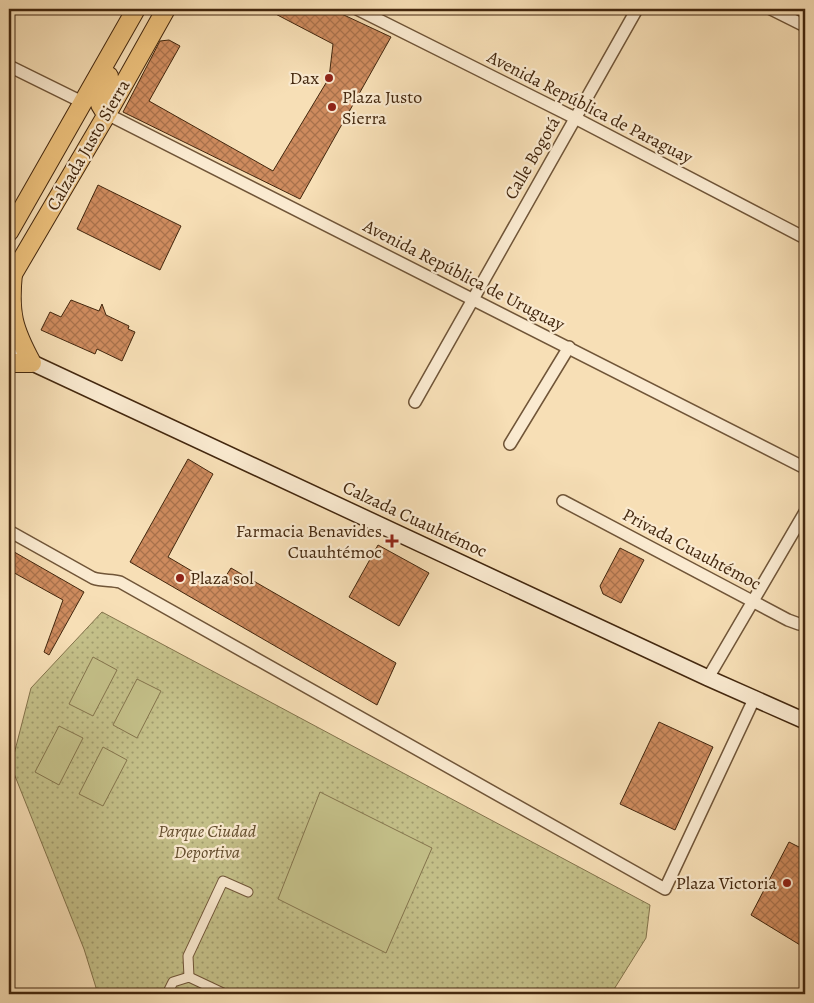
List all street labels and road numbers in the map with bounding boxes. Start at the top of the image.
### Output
street label: Avenida República de Paraguay [482,44,698,170]
street label: Calzada Justo Sierra [41,75,136,215]
street label: Calle Bogotá [499,112,566,204]
street label: Avenida República de Uruguay [358,213,570,337]
street label: Calzada Cuauhtémoc [339,475,491,563]
street label: Privada Cuauhtémoc [618,502,766,596]

